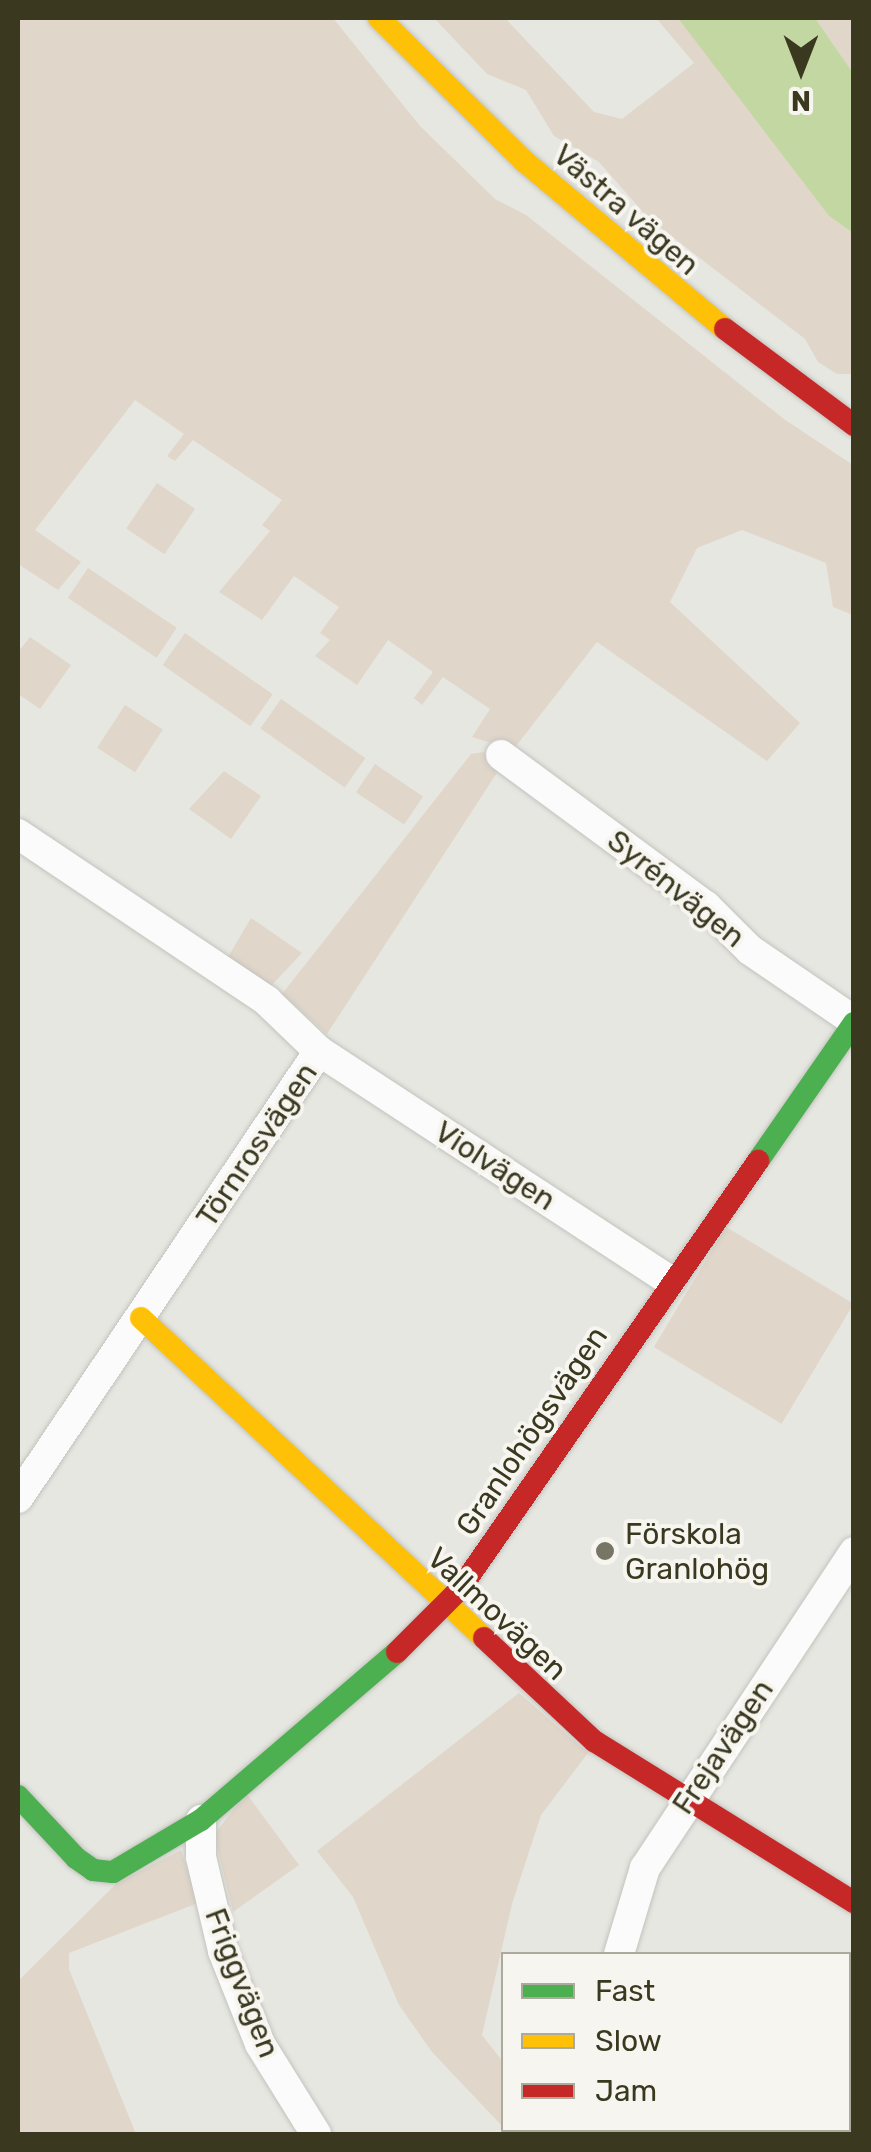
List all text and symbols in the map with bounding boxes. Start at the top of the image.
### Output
north arrow [751,20,851,120]
text: N [791,84,811,117]
street label: Västra vägen [545,137,707,283]
street label: Syrénvägen [600,823,752,955]
street label: Törnrosvägen [189,1056,325,1234]
street label: Violvägen [428,1114,562,1218]
street label: Granlohögsvägen [449,1320,615,1542]
place label: Förskola Granlohög [625,1516,769,1586]
street label: Vallmovägen [420,1540,574,1688]
marker: Förskola Granlohög [594,1540,616,1562]
street label: Frejavägen [665,1673,781,1821]
street label: Friggvägen [197,1903,287,2063]
legend [501,1952,851,2132]
text: Fast [595,1973,655,2009]
text: Slow [595,2023,662,2059]
text: Jam [595,2073,657,2109]

